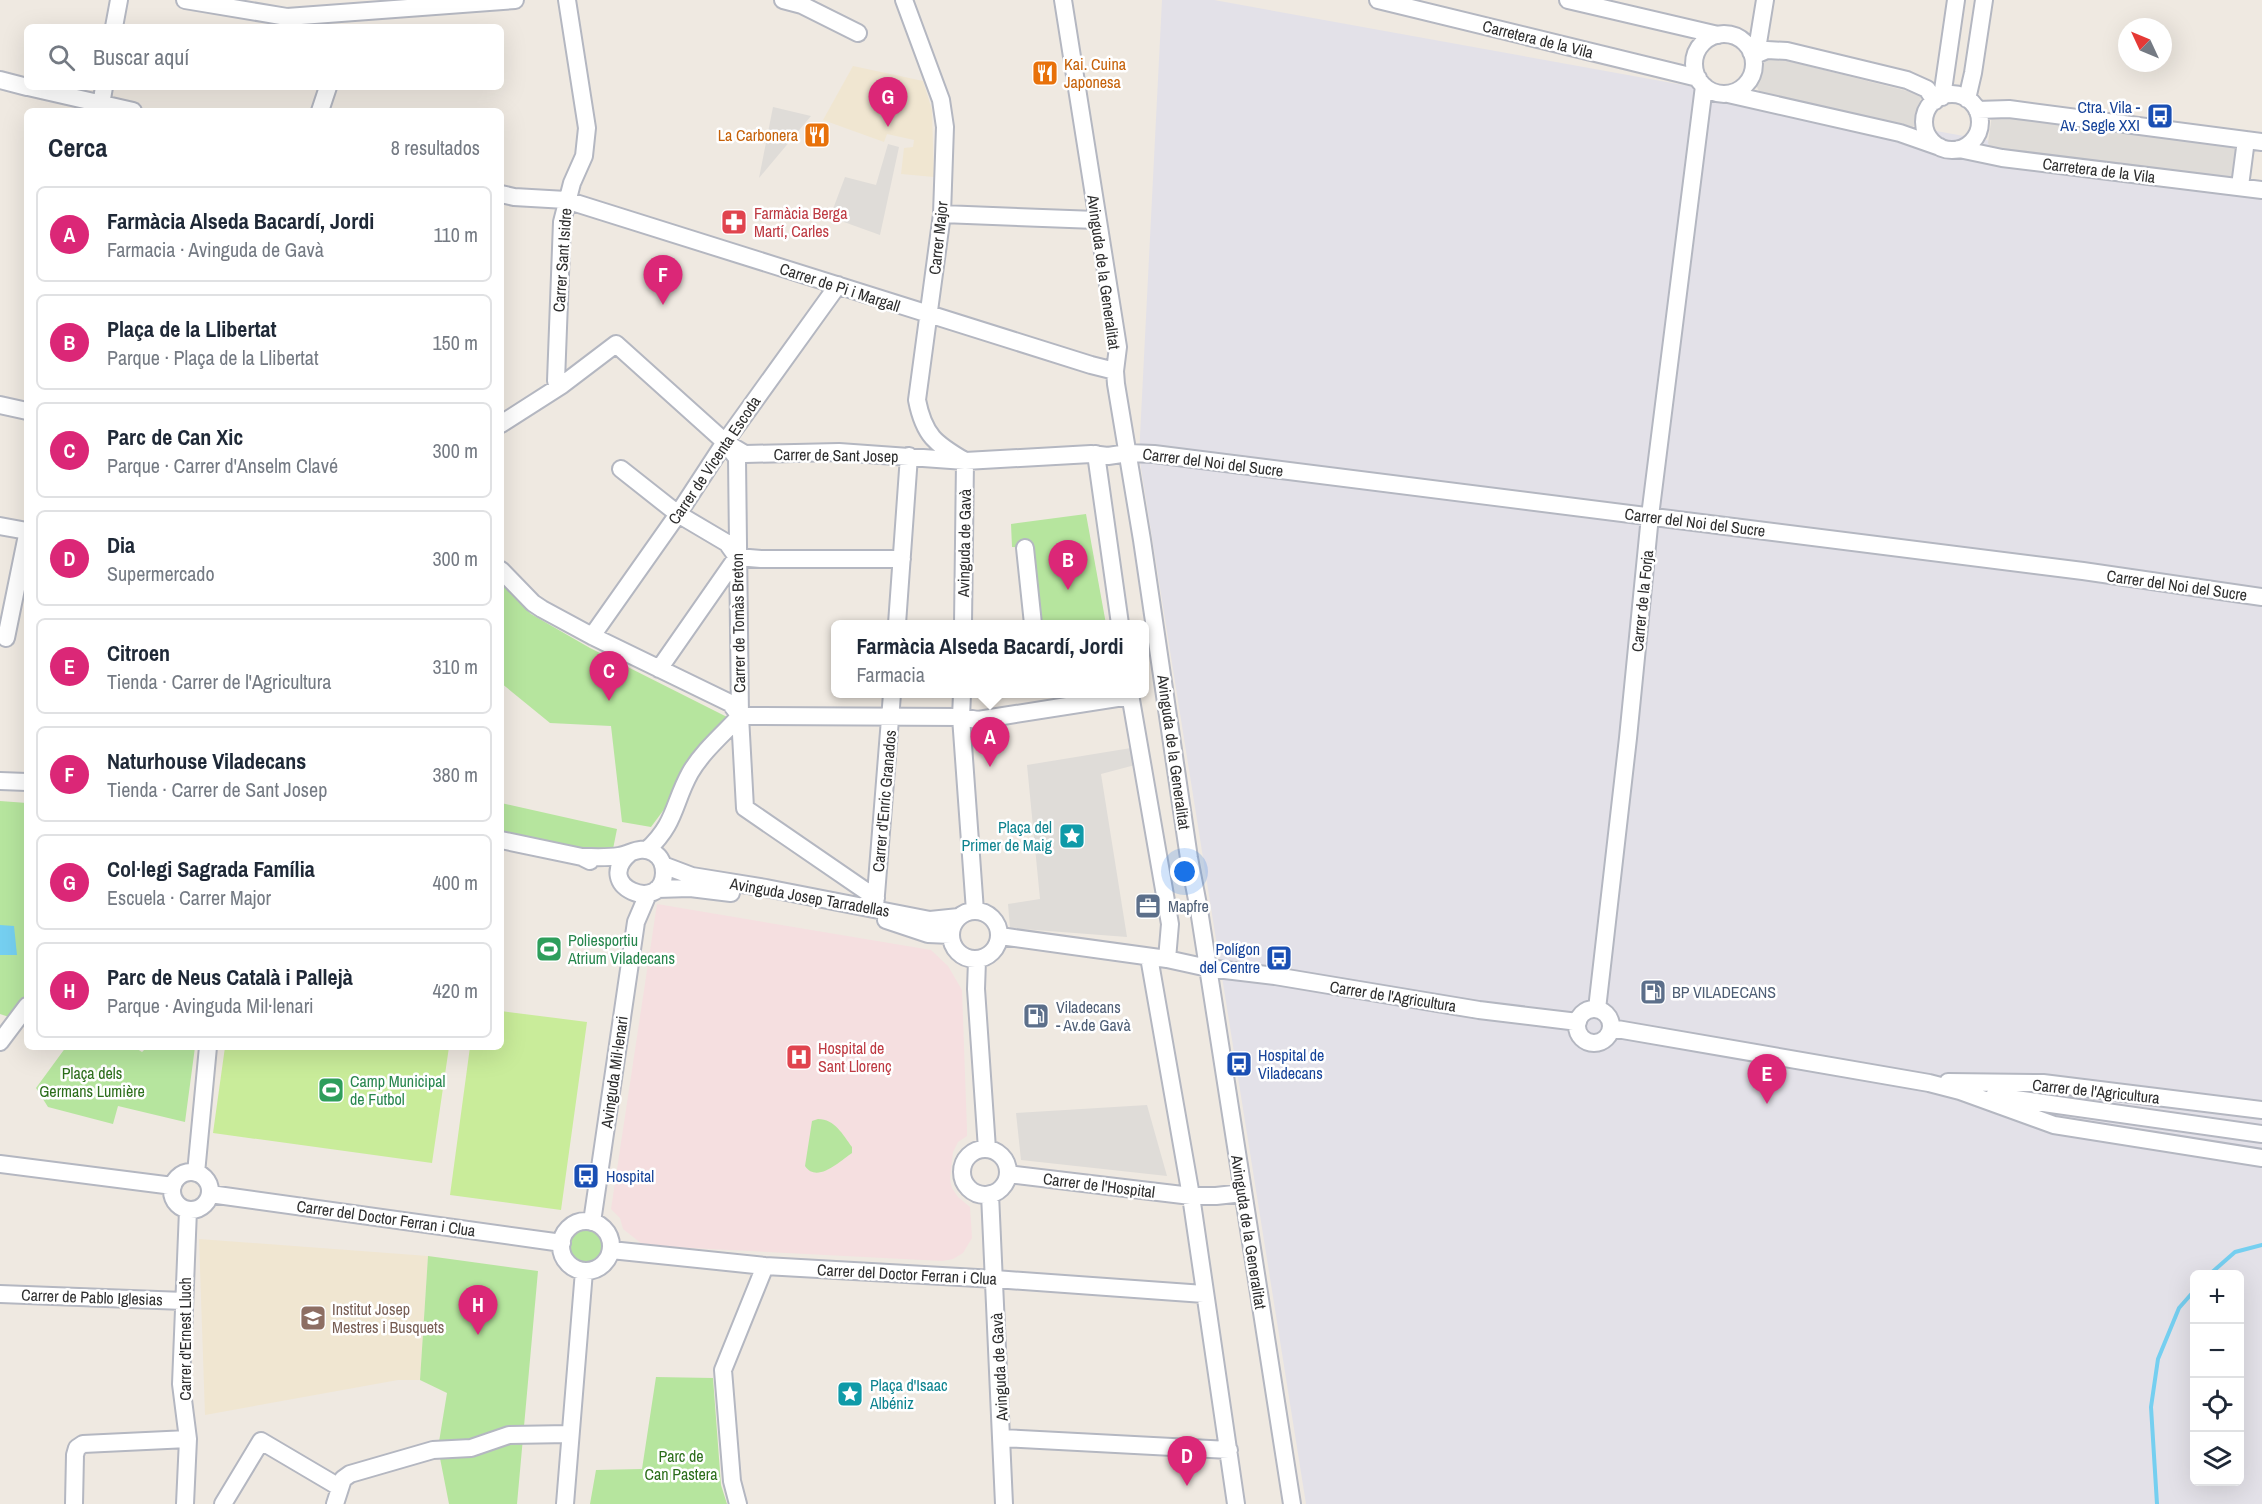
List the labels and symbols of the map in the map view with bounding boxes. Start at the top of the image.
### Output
street label: Carretera de la Vila [1480,15,1596,64]
north arrow [2118,18,2172,72]
place label: Kai. Cuina Japonesa [1064,53,1127,93]
restaurant icon: Kai. Cuina Japonesa [1030,58,1060,88]
pin: G [868,78,908,127]
place label: Ctra. Vila - Av. Segle XXI [2059,96,2141,136]
bus stop icon: Ctra. Vila - Av. Segle XXI [2145,101,2175,131]
restaurant icon: La Carbonera [802,120,832,150]
place label: La Carbonera [718,124,799,146]
street label: Carretera de la Vila [2041,152,2157,188]
street label: Avinguda de la Generalitat [1082,192,1126,351]
street label: Carrer Major [923,200,953,276]
place label: Farmàcia Berga Martí, Carles [754,202,848,242]
street label: Carrer Sant Isidre [547,207,577,313]
pharmacy icon: Farmàcia Berga Martí, Carles [719,207,749,237]
pin: F [644,256,682,305]
street label: Carrer de Pi i Margall [777,257,903,317]
street label: Carrer de Vicenta Escoda [663,391,766,529]
street label: Carrer del Noi del Sucre [1141,442,1285,482]
street label: Carrer de Sant Josep [773,443,899,467]
street label: Avinguda de Gavà [952,488,976,598]
street label: Carrer del Noi del Sucre [1623,502,1767,542]
pin: B [1048,540,1088,590]
street label: Carrer de la Forja [1626,548,1658,653]
street label: Carrer de Tomàs Breton [726,553,750,693]
street label: Carrer del Noi del Sucre [2105,564,2249,606]
pin: C [590,652,628,701]
street label: Avinguda de la Generalitat [1152,672,1196,831]
pin: A [970,718,1010,767]
street label: Carrer d'Enric Granados [867,729,901,873]
place label: Plaça del Primer de Maig [962,816,1053,856]
place icon: Plaça del Primer de Maig [1057,821,1087,851]
your location [1170,857,1199,886]
street label: Avinguda Josep Tarradellas [727,872,892,922]
office icon: Mapfre [1133,891,1163,921]
place label: Mapfre [1168,895,1209,917]
place label: Poliesportiu Atrium Viladecans [567,929,675,969]
sports icon: Poliesportiu Atrium Viladecans [534,934,564,964]
place label: Polígon del Centre [1199,938,1260,978]
bus stop icon: Polígon del Centre [1264,943,1294,973]
street label: Carrer de l'Agricultura [1328,975,1459,1017]
fuel station icon: BP VILADECANS [1638,977,1668,1007]
place label: BP VILADECANS [1672,981,1776,1003]
place label: Viladecans - Av.de Gavà [1056,996,1131,1036]
fuel station icon: Viladecans - Av.de Gavà [1021,1001,1051,1031]
street label: Avinguda Mil·lenari [595,1015,633,1130]
place label: Hospital de Sant Llorenç [818,1037,892,1077]
hospital icon: Hospital de Sant Llorenç [784,1042,814,1072]
place label: Hospital de Viladecans [1258,1044,1324,1084]
bus stop icon: Hospital de Viladecans [1224,1049,1254,1079]
pin: E [1748,1054,1786,1104]
park label: Plaça dels Germans Lumière [39,1062,145,1102]
place label: Camp Municipal de Futbol [350,1070,446,1110]
street label: Carrer de l'Agricultura [2031,1073,2161,1109]
sports icon: Camp Municipal de Futbol [316,1075,346,1105]
street label: Avinguda de la Generalitat [1226,1152,1272,1311]
bus stop icon: Hospital [571,1161,601,1191]
place label: Hospital [606,1165,654,1187]
street label: Carrer de l'Hospital [1042,1167,1156,1203]
street label: Carrer del Doctor Ferran i Clua [295,1195,477,1242]
street label: Carrer del Doctor Ferran i Clua [816,1258,998,1290]
street label: Carrer d'Ernest Lluch [174,1277,196,1401]
street label: Carrer de Pablo Iglesias [21,1284,163,1310]
pin: H [458,1286,498,1335]
place label: Institut Josep Mestres i Busquets [332,1298,444,1338]
school or university icon: Institut Josep Mestres i Busquets [298,1303,328,1333]
street label: Avinguda de Gavà [985,1312,1013,1423]
place label: Plaça d'Isaac Albéniz [869,1374,948,1414]
place icon: Plaça d'Isaac Albéniz [835,1379,865,1409]
pin: D [1168,1436,1206,1486]
park label: Parc de Can Pastera [645,1445,718,1485]

